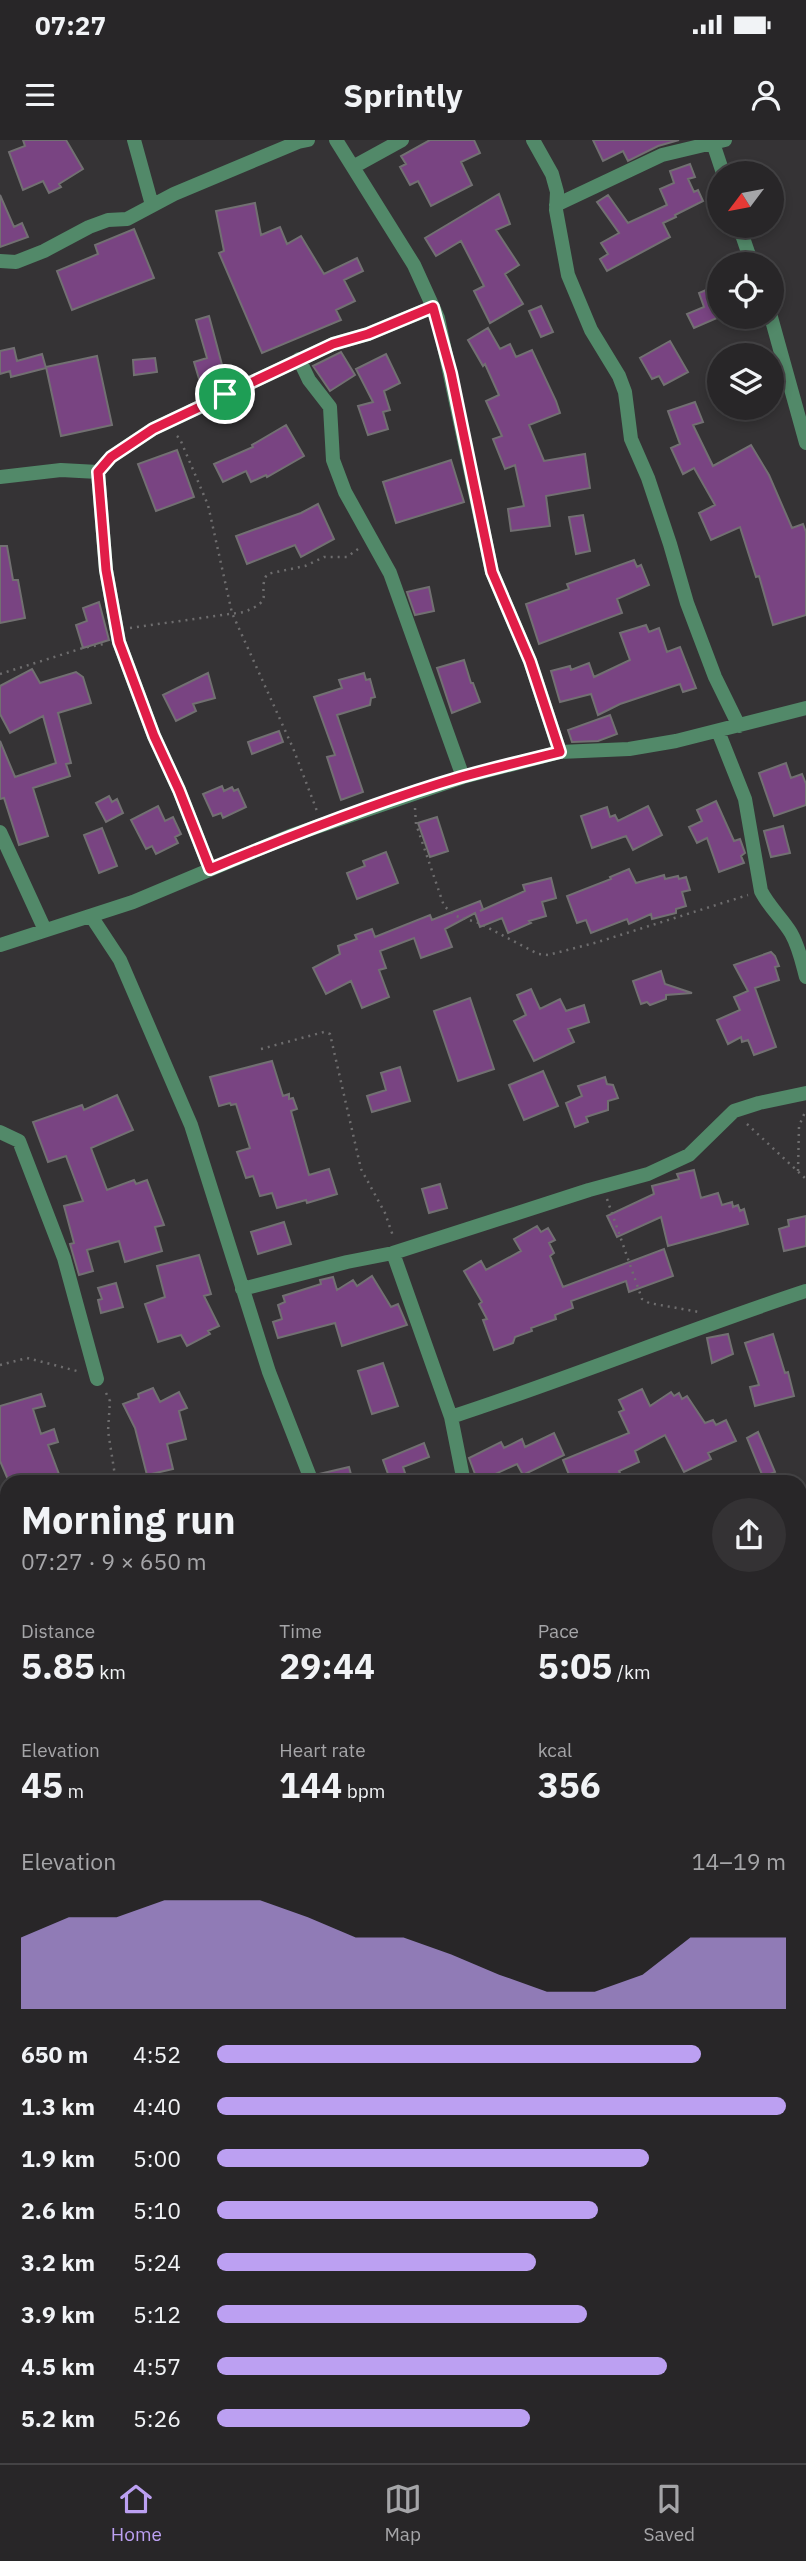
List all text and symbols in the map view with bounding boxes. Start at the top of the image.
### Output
text: 07:27 [35,8,106,42]
text: Sprintly [343,74,463,116]
icon: menu [21,76,59,114]
icon: person [747,76,785,114]
north arrow [707,161,784,238]
map controls [707,161,784,420]
button: locate [707,252,784,329]
button: layers [707,343,784,420]
pin [195,364,255,424]
icon: arrive [206,375,244,413]
text: Morning run [21,1495,236,1544]
button: share [712,1498,786,1572]
text: 07:27 · 9 × 650 m [21,1546,207,1576]
text: Distance [21,1619,95,1643]
text: Time [279,1619,322,1643]
text: Pace [538,1619,579,1643]
text: 5.85 [21,1643,95,1689]
text: 29:44 [279,1643,375,1689]
text: 5:05 [538,1643,612,1689]
text: km [95,1660,126,1684]
text: /km [612,1660,651,1684]
text: Elevation [21,1738,100,1762]
text: Heart rate [279,1738,366,1762]
text: kcal [538,1738,572,1762]
text: 45 [21,1762,63,1808]
text: 144 [279,1762,342,1808]
text: 356 [538,1762,601,1808]
text: m [63,1779,84,1803]
text: bpm [342,1779,385,1803]
text: Elevation [21,1846,116,1876]
text: 14–19 m [692,1846,786,1876]
text: 650 m [21,2039,88,2069]
text: 4:52 [133,2039,181,2069]
text: 1.3 km [21,2091,95,2121]
text: 4:40 [133,2091,181,2121]
text: 1.9 km [21,2143,95,2173]
text: 5:00 [133,2143,181,2173]
text: 2.6 km [21,2195,95,2225]
text: 5:10 [133,2195,181,2225]
text: 3.2 km [21,2247,95,2277]
text: 5:24 [133,2247,181,2277]
text: 3.9 km [21,2299,95,2329]
text: 5:12 [133,2299,181,2329]
text: 4.5 km [21,2351,95,2381]
text: 4:57 [133,2351,181,2381]
text: 5.2 km [21,2403,95,2433]
text: 5:26 [133,2403,181,2433]
tab: Home [111,2480,162,2546]
tab: Map [384,2480,422,2546]
tab: Saved [643,2480,695,2546]

